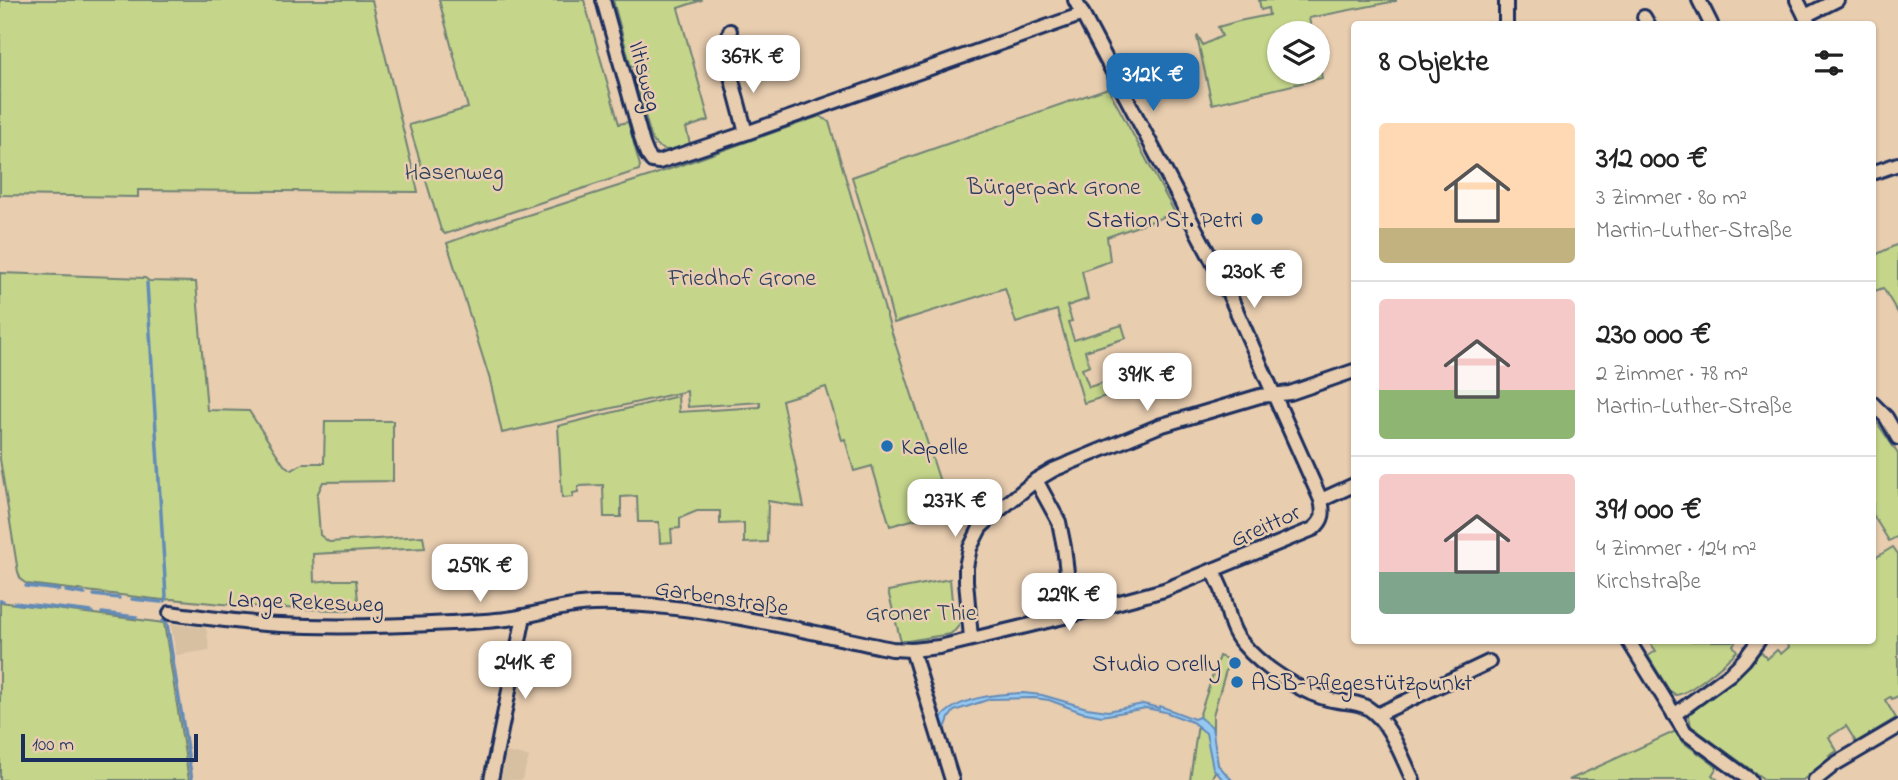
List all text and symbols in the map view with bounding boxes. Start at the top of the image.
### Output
map controls [1267,21,1330,84]
button: layers [1267,21,1330,84]
pin: 367K € [696,36,810,95]
street label: Iltisweg [617,38,670,116]
text: 367K € [722,41,784,74]
text: 8 Objekte [1379,41,1489,85]
icon: filters [1810,44,1848,82]
pin: 312K € [1096,54,1210,113]
text: 312K € [1122,59,1184,92]
text: 312 000 € [1596,138,1708,182]
icon: home [1435,151,1519,235]
park label: Hasenweg [405,156,504,191]
park label: Bürgerpark Grone [966,171,1141,206]
text: 3 Zimmer · 80 m² [1596,182,1747,215]
place label: Station St. Petri [1086,204,1243,239]
marker: Station St. Petri [1249,211,1265,227]
text: Martin-Luther-Straße [1596,215,1792,248]
pin: 230K € [1197,250,1311,310]
text: 230K € [1222,256,1286,289]
park label: Friedhof Grone [667,262,816,297]
text: 230 000 € [1596,314,1711,358]
icon: home [1435,327,1519,411]
pin: 391K € [1090,354,1204,413]
text: 2 Zimmer · 78 m² [1596,358,1748,391]
text: 391K € [1119,359,1175,392]
text: Martin-Luther-Straße [1596,391,1792,424]
place label: Kapelle [901,431,968,466]
marker: Kapelle [879,438,895,454]
pin: 237K € [898,480,1012,539]
text: 237K € [923,485,987,518]
text: 391 000 € [1596,489,1702,533]
street label: Greittor [1225,496,1307,558]
icon: home [1435,502,1519,586]
text: 4 Zimmer · 124 m² [1596,533,1757,566]
pin: 259K € [423,544,537,604]
text: 259K € [448,550,512,583]
text: Kirchstraße [1596,566,1701,599]
street label: Garbenstraße [652,572,791,627]
pin: 229K € [1012,574,1126,633]
text: 229K € [1038,579,1100,612]
street label: Lange Rekesweg [227,583,384,624]
park label: Groner Thie [865,597,977,632]
pin: 241K € [468,642,582,701]
text: 241K € [494,647,556,680]
place label: Studio Orelly [1092,648,1221,684]
marker: Studio Orelly [1227,655,1243,671]
place label: ASB-Pflegestützpunkt [1251,667,1472,702]
marker: ASB-Pflegestützpunkt [1229,674,1245,690]
scale bar [21,731,198,763]
text: 100 m [32,732,74,759]

